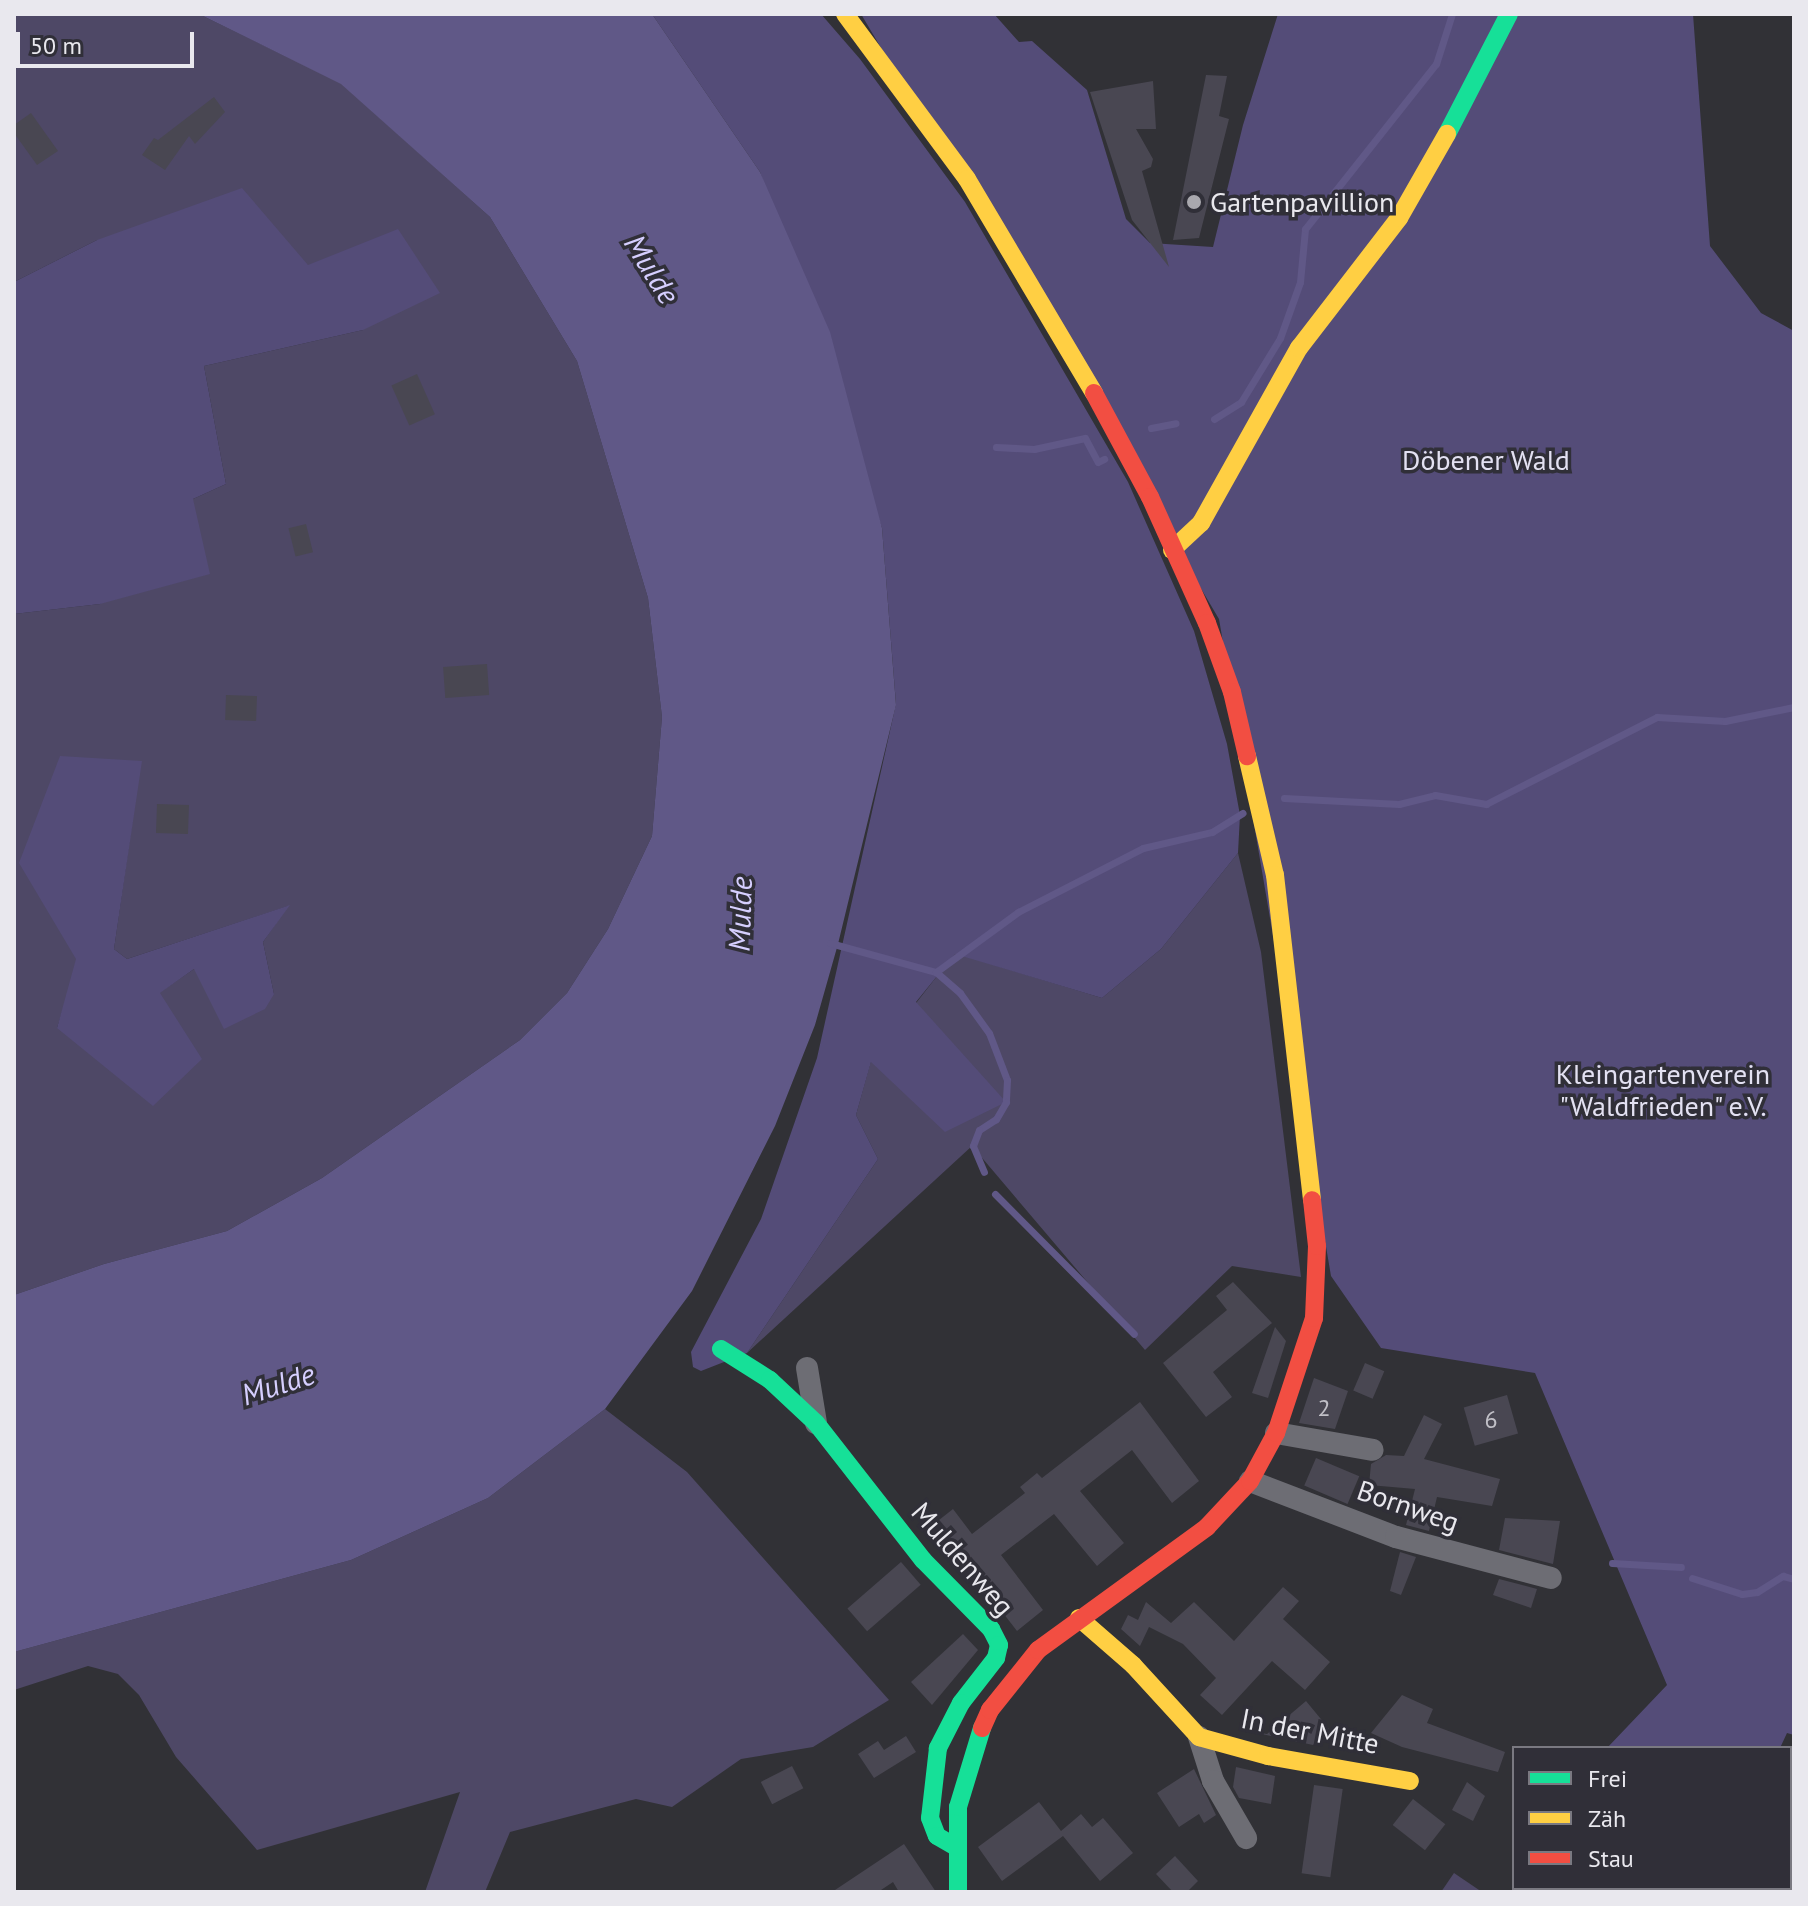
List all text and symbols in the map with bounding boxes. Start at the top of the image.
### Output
scale bar [20,16,198,66]
text: 50 m [30,30,82,61]
place label: Gartenpavillion [1210,185,1394,219]
marker: Gartenpavillion [1185,193,1203,211]
water label: Mulde [617,228,687,310]
park label: Döbener Wald [1402,443,1570,477]
water label: Mulde [721,876,759,952]
park label: Kleingartenverein "Waldfrieden" e.V. [1556,1057,1770,1123]
water label: Mulde [237,1355,319,1413]
house number: 2 [1317,1394,1331,1422]
house number: 6 [1484,1406,1498,1434]
street label: Bornweg [1353,1473,1463,1539]
street label: Muldenweg [905,1495,1021,1623]
street label: In der Mitte [1238,1701,1382,1761]
legend [1512,1746,1792,1890]
text: Frei [1588,1763,1627,1794]
text: Zäh [1588,1803,1626,1834]
text: Stau [1588,1843,1634,1874]

